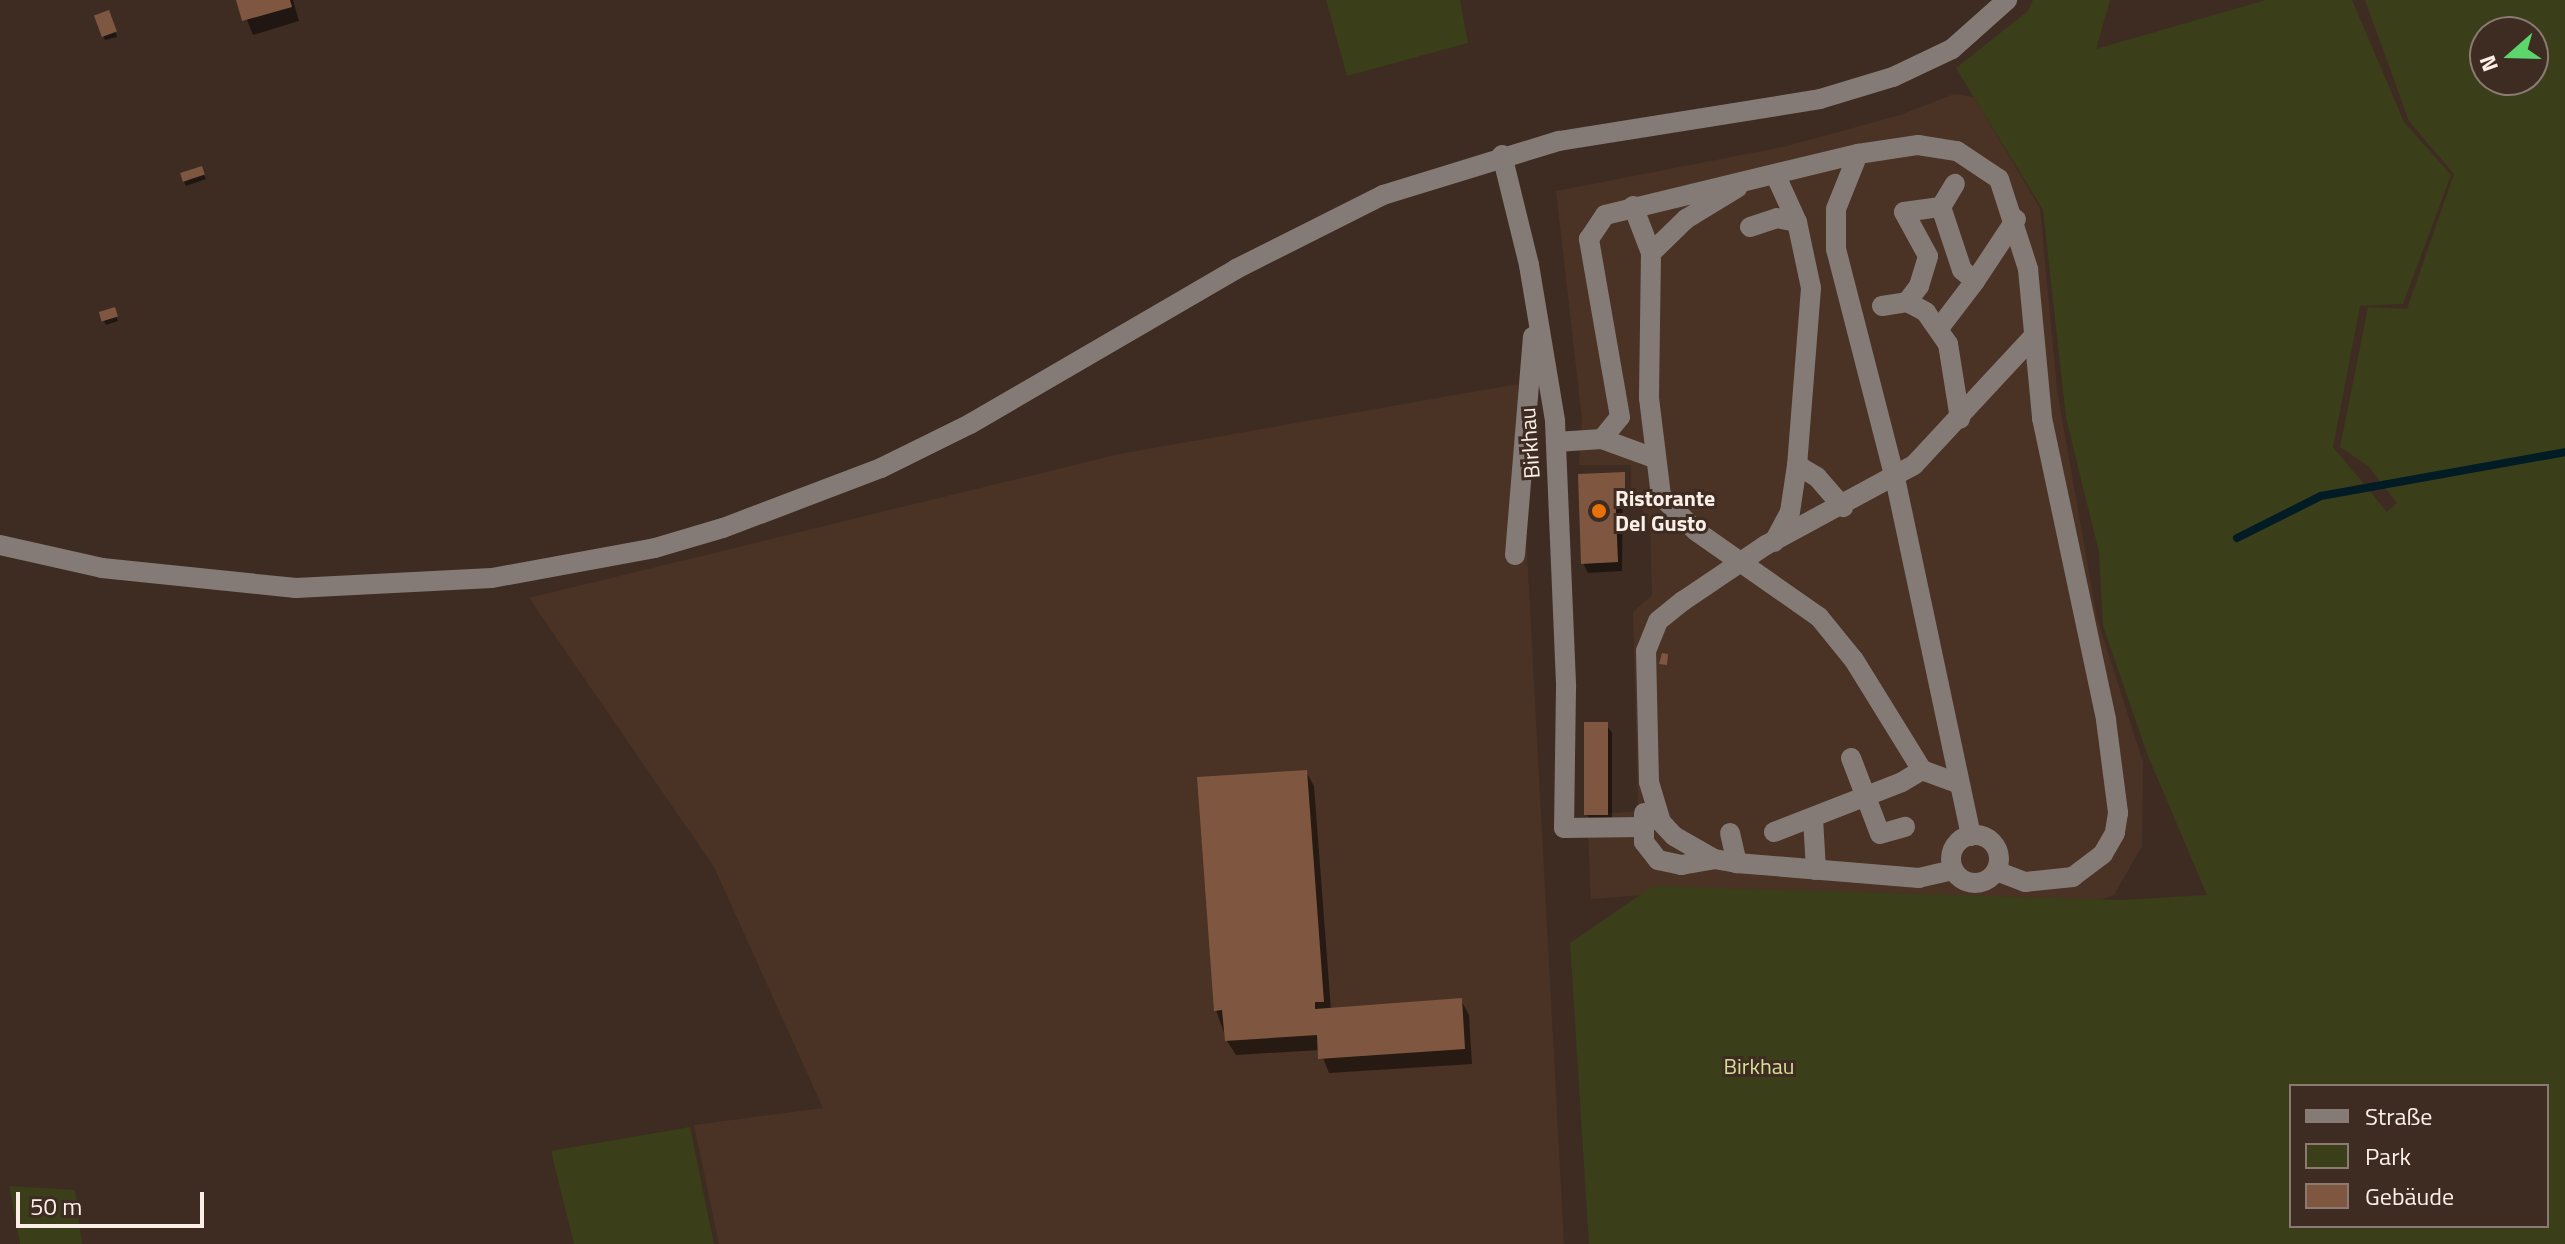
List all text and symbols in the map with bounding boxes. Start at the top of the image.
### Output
north arrow [2469,16,2549,96]
text: N [2470,51,2507,77]
street label: Birkhau [1514,407,1546,479]
place label: Ristorante Del Gusto [1615,485,1715,536]
marker: Ristorante Del Gusto [1590,502,1608,520]
park label: Birkhau [1723,1054,1795,1080]
legend [2289,1084,2549,1228]
text: Straße [2365,1098,2432,1134]
text: Park [2365,1138,2411,1174]
scale bar [20,1176,208,1226]
text: Gebäude [2365,1178,2454,1214]
text: 50 m [30,1188,82,1224]

